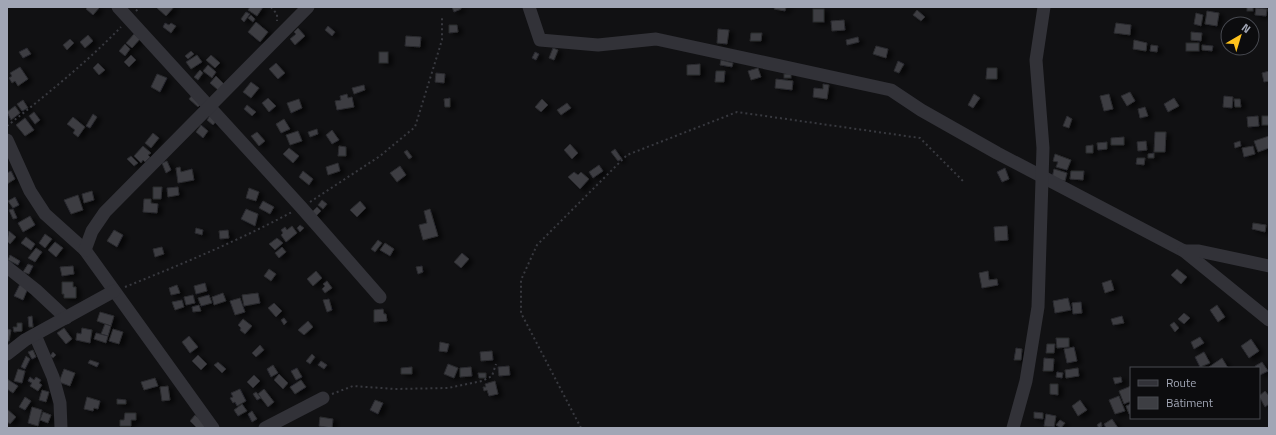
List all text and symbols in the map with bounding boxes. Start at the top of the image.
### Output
north arrow [1220,16,1260,56]
text: N [1238,19,1254,37]
legend [1130,367,1260,419]
text: Route [1166,373,1196,392]
text: Bâtiment [1166,393,1214,412]

